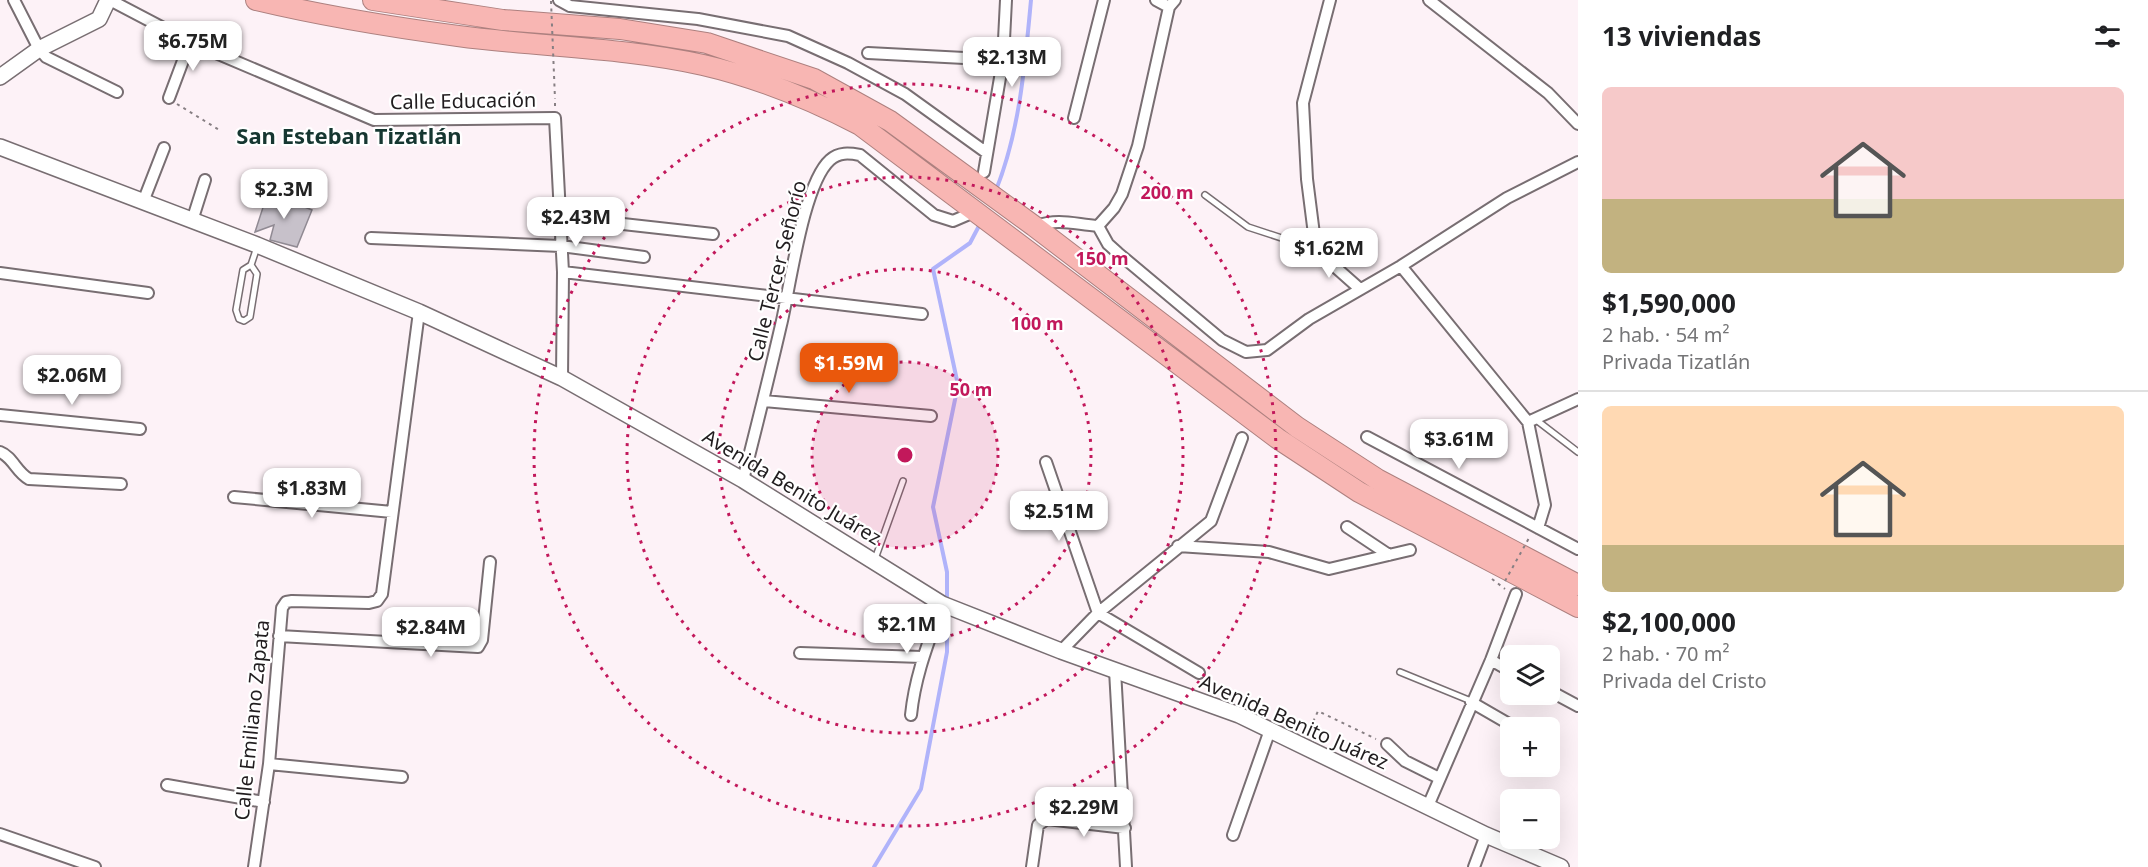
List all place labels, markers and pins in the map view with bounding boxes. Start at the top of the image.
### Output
pin: $6.75M [144,21,242,72]
pin: $2.13M [963,37,1061,88]
pin: $2.3M [242,169,326,220]
pin: $2.43M [527,197,625,248]
pin: $1.62M [1280,228,1378,279]
pin: $1.59M [800,343,898,394]
pin: $2.06M [23,355,121,406]
pin: $3.61M [1410,419,1508,470]
centre of rings [895,445,915,465]
pin: $1.83M [263,468,361,519]
pin: $2.51M [1010,491,1108,542]
pin: $2.1M [865,604,949,655]
pin: $2.84M [382,607,480,658]
pin: $2.29M [1035,787,1133,838]

